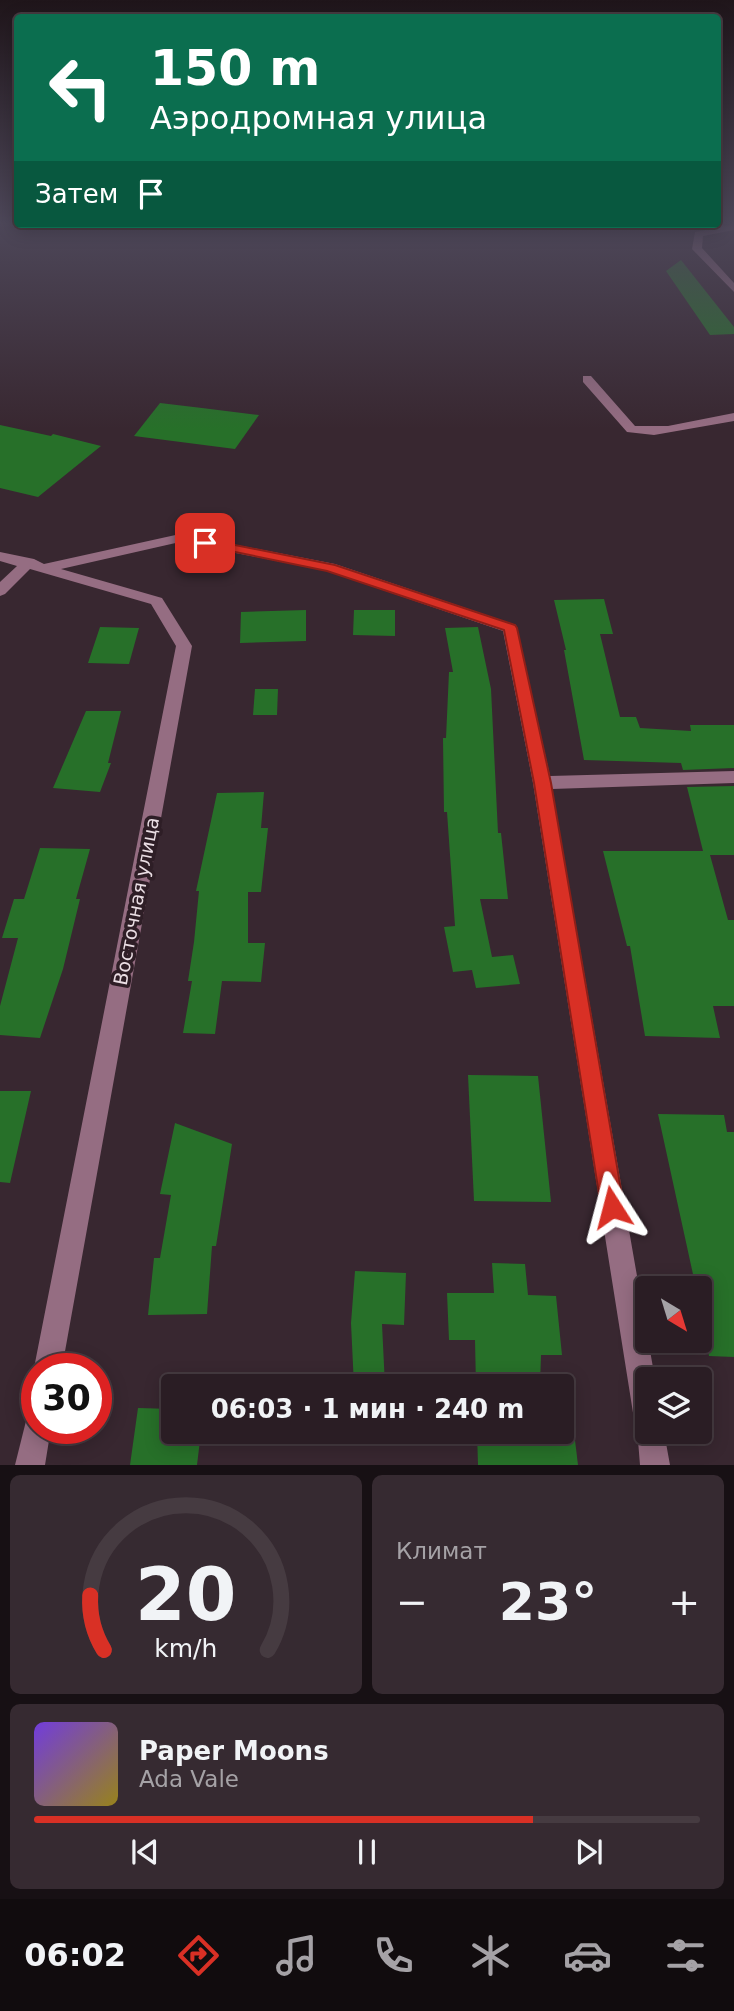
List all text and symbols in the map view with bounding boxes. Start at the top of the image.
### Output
text: 150 m [150,40,320,97]
icon: left [35,42,126,133]
text: Аэродромная улица [150,99,487,137]
icon: arrive [132,175,170,213]
text: Затем [35,179,118,209]
pin [175,513,235,573]
icon: arrive [186,524,224,562]
street label: Восточная улица [109,815,163,987]
position arrow [575,1170,649,1244]
north arrow [635,1276,712,1353]
map controls [635,1276,712,1444]
speed limit sign: 30 [21,1353,112,1444]
button: layers [635,1367,712,1444]
text: 06:03 · 1 мин · 240 m [211,1394,524,1424]
text: Климат [396,1538,487,1564]
text: 20 [135,1553,237,1638]
text: 23° [499,1572,597,1632]
text: − [396,1580,428,1624]
text: + [668,1580,700,1624]
text: km/h [154,1634,218,1663]
text: Paper Moons [139,1736,329,1766]
text: Ada Vale [139,1766,239,1792]
icon: previous [126,1833,164,1871]
icon: pause [348,1833,386,1871]
icon: next [570,1833,608,1871]
icon: directions [174,1931,223,1980]
icon: music [272,1931,321,1980]
icon: phone [369,1931,418,1980]
icon: climate [466,1931,515,1980]
icon: car [563,1931,612,1980]
icon: filters [661,1931,710,1980]
text: 06:02 [24,1936,126,1974]

